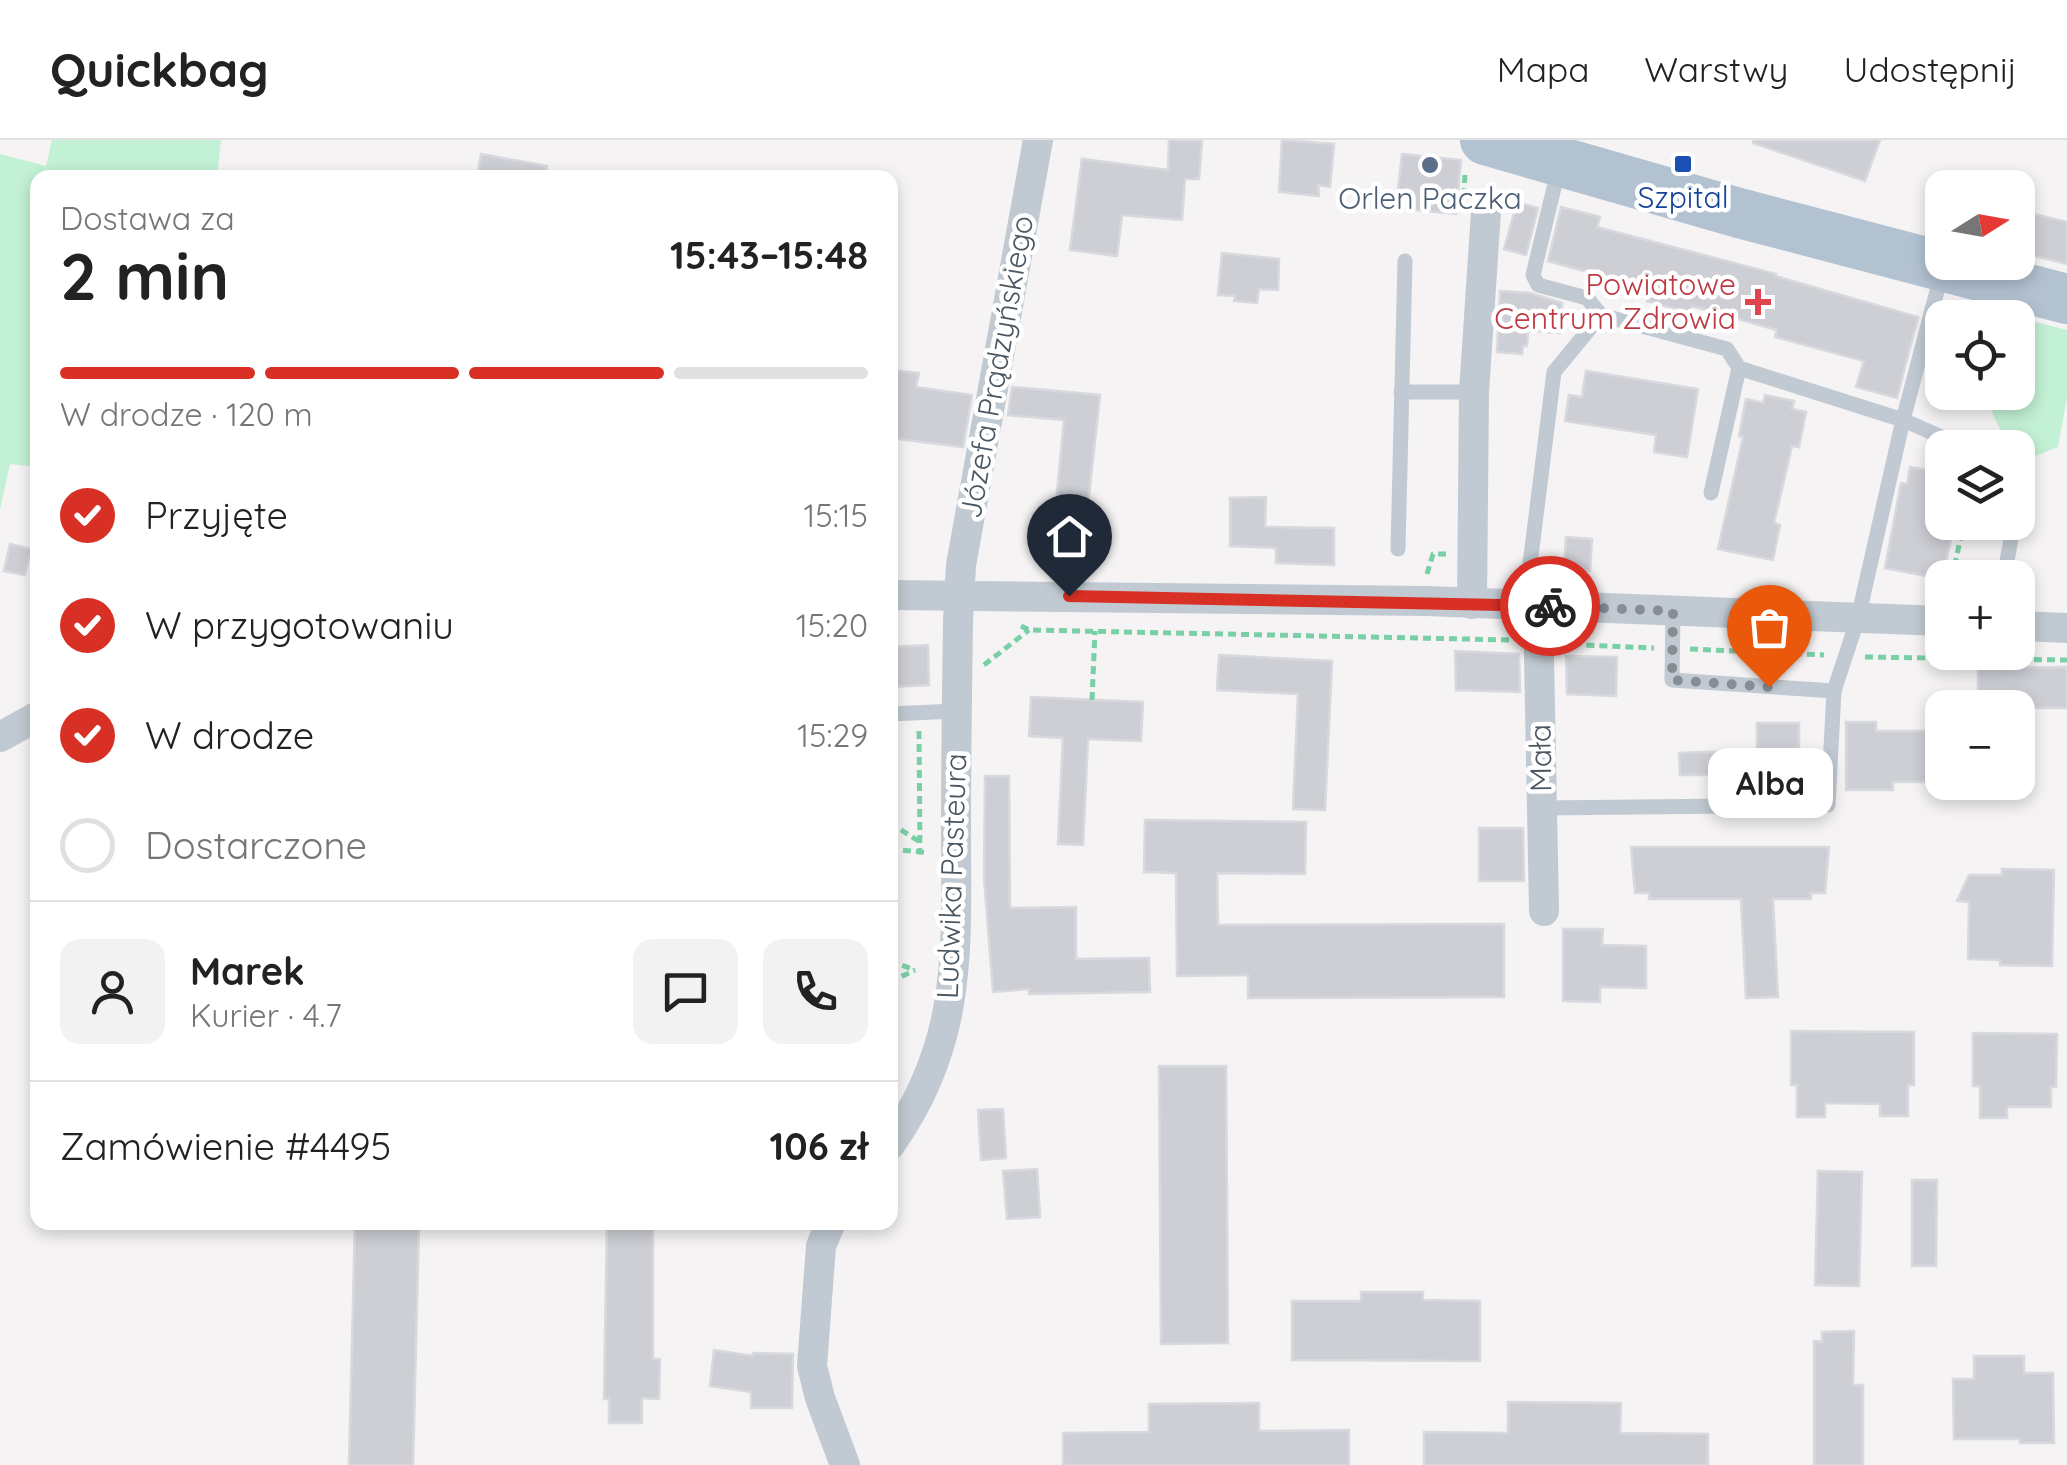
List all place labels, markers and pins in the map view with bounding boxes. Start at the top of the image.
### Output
marker: Szpital [1672,153,1694,175]
marker: Orlen Paczka [1419,154,1441,176]
place label: Szpital [1637,178,1729,216]
place label: Orlen Paczka [1338,179,1522,217]
place label: Powiatowe Centrum Zdrowia [1494,265,1736,337]
marker: Powiatowe Centrum Zdrowia [1745,289,1771,315]
pin [1027,494,1112,597]
pin [1727,585,1812,688]
callout: Alba [1706,747,1832,817]

